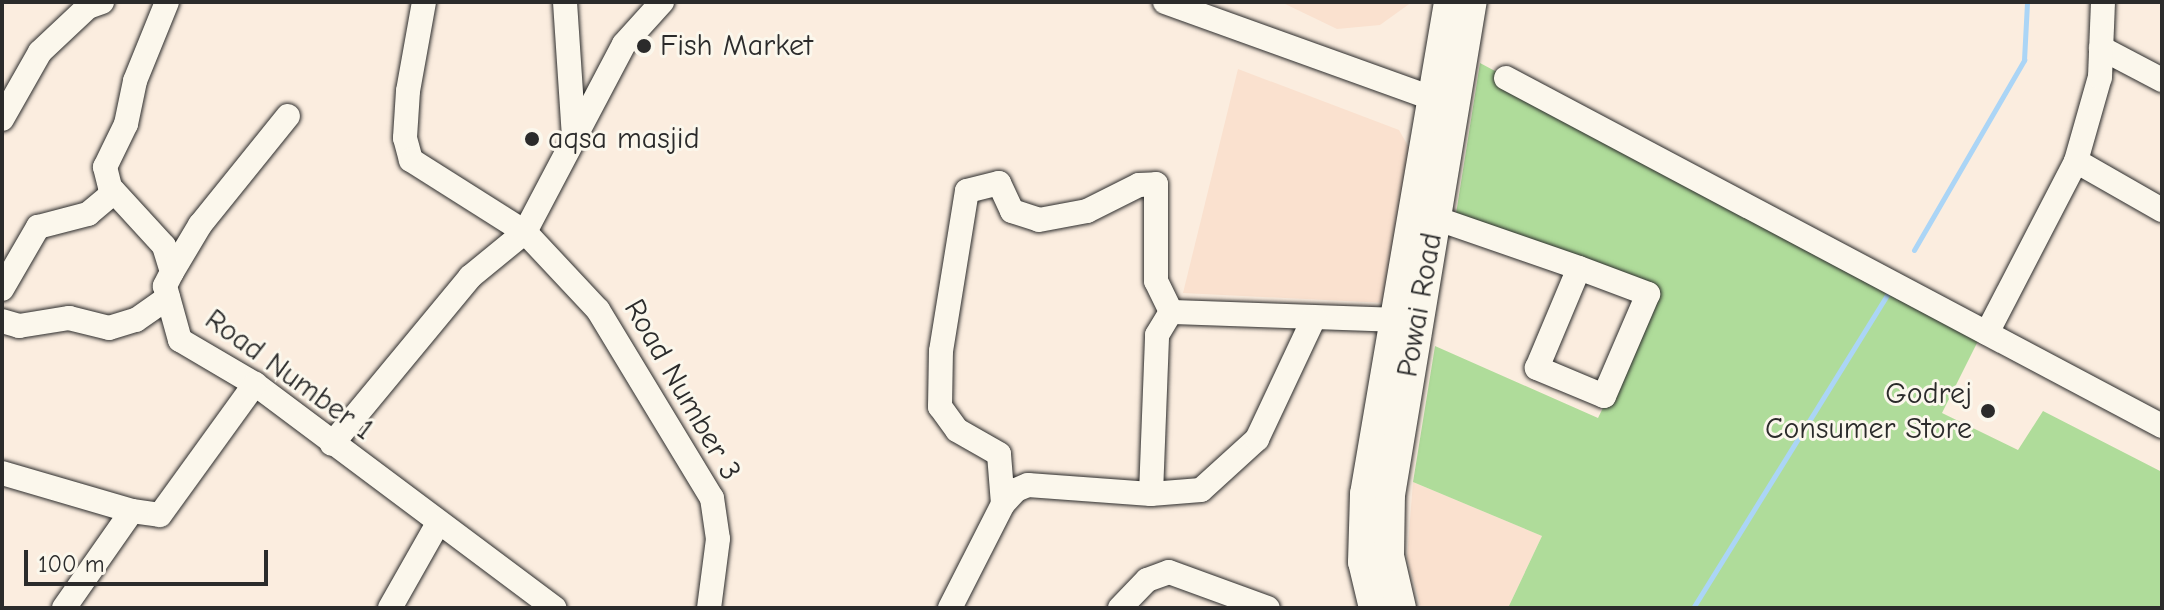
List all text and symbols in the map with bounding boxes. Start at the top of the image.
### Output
place label: Fish Market [660,28,813,64]
marker: Fish Market [635,37,653,55]
place label: aqsa masjid [548,121,700,157]
marker: aqsa masjid [523,130,541,148]
street label: Powai Road [1390,230,1450,380]
street label: Road Number 3 [616,293,748,487]
street label: Road Number 1 [198,302,380,448]
place label: Godrej Consumer Store [1765,376,1972,446]
marker: Godrej Consumer Store [1979,402,1997,420]
scale bar [28,534,272,584]
text: 100 m [38,550,105,578]

